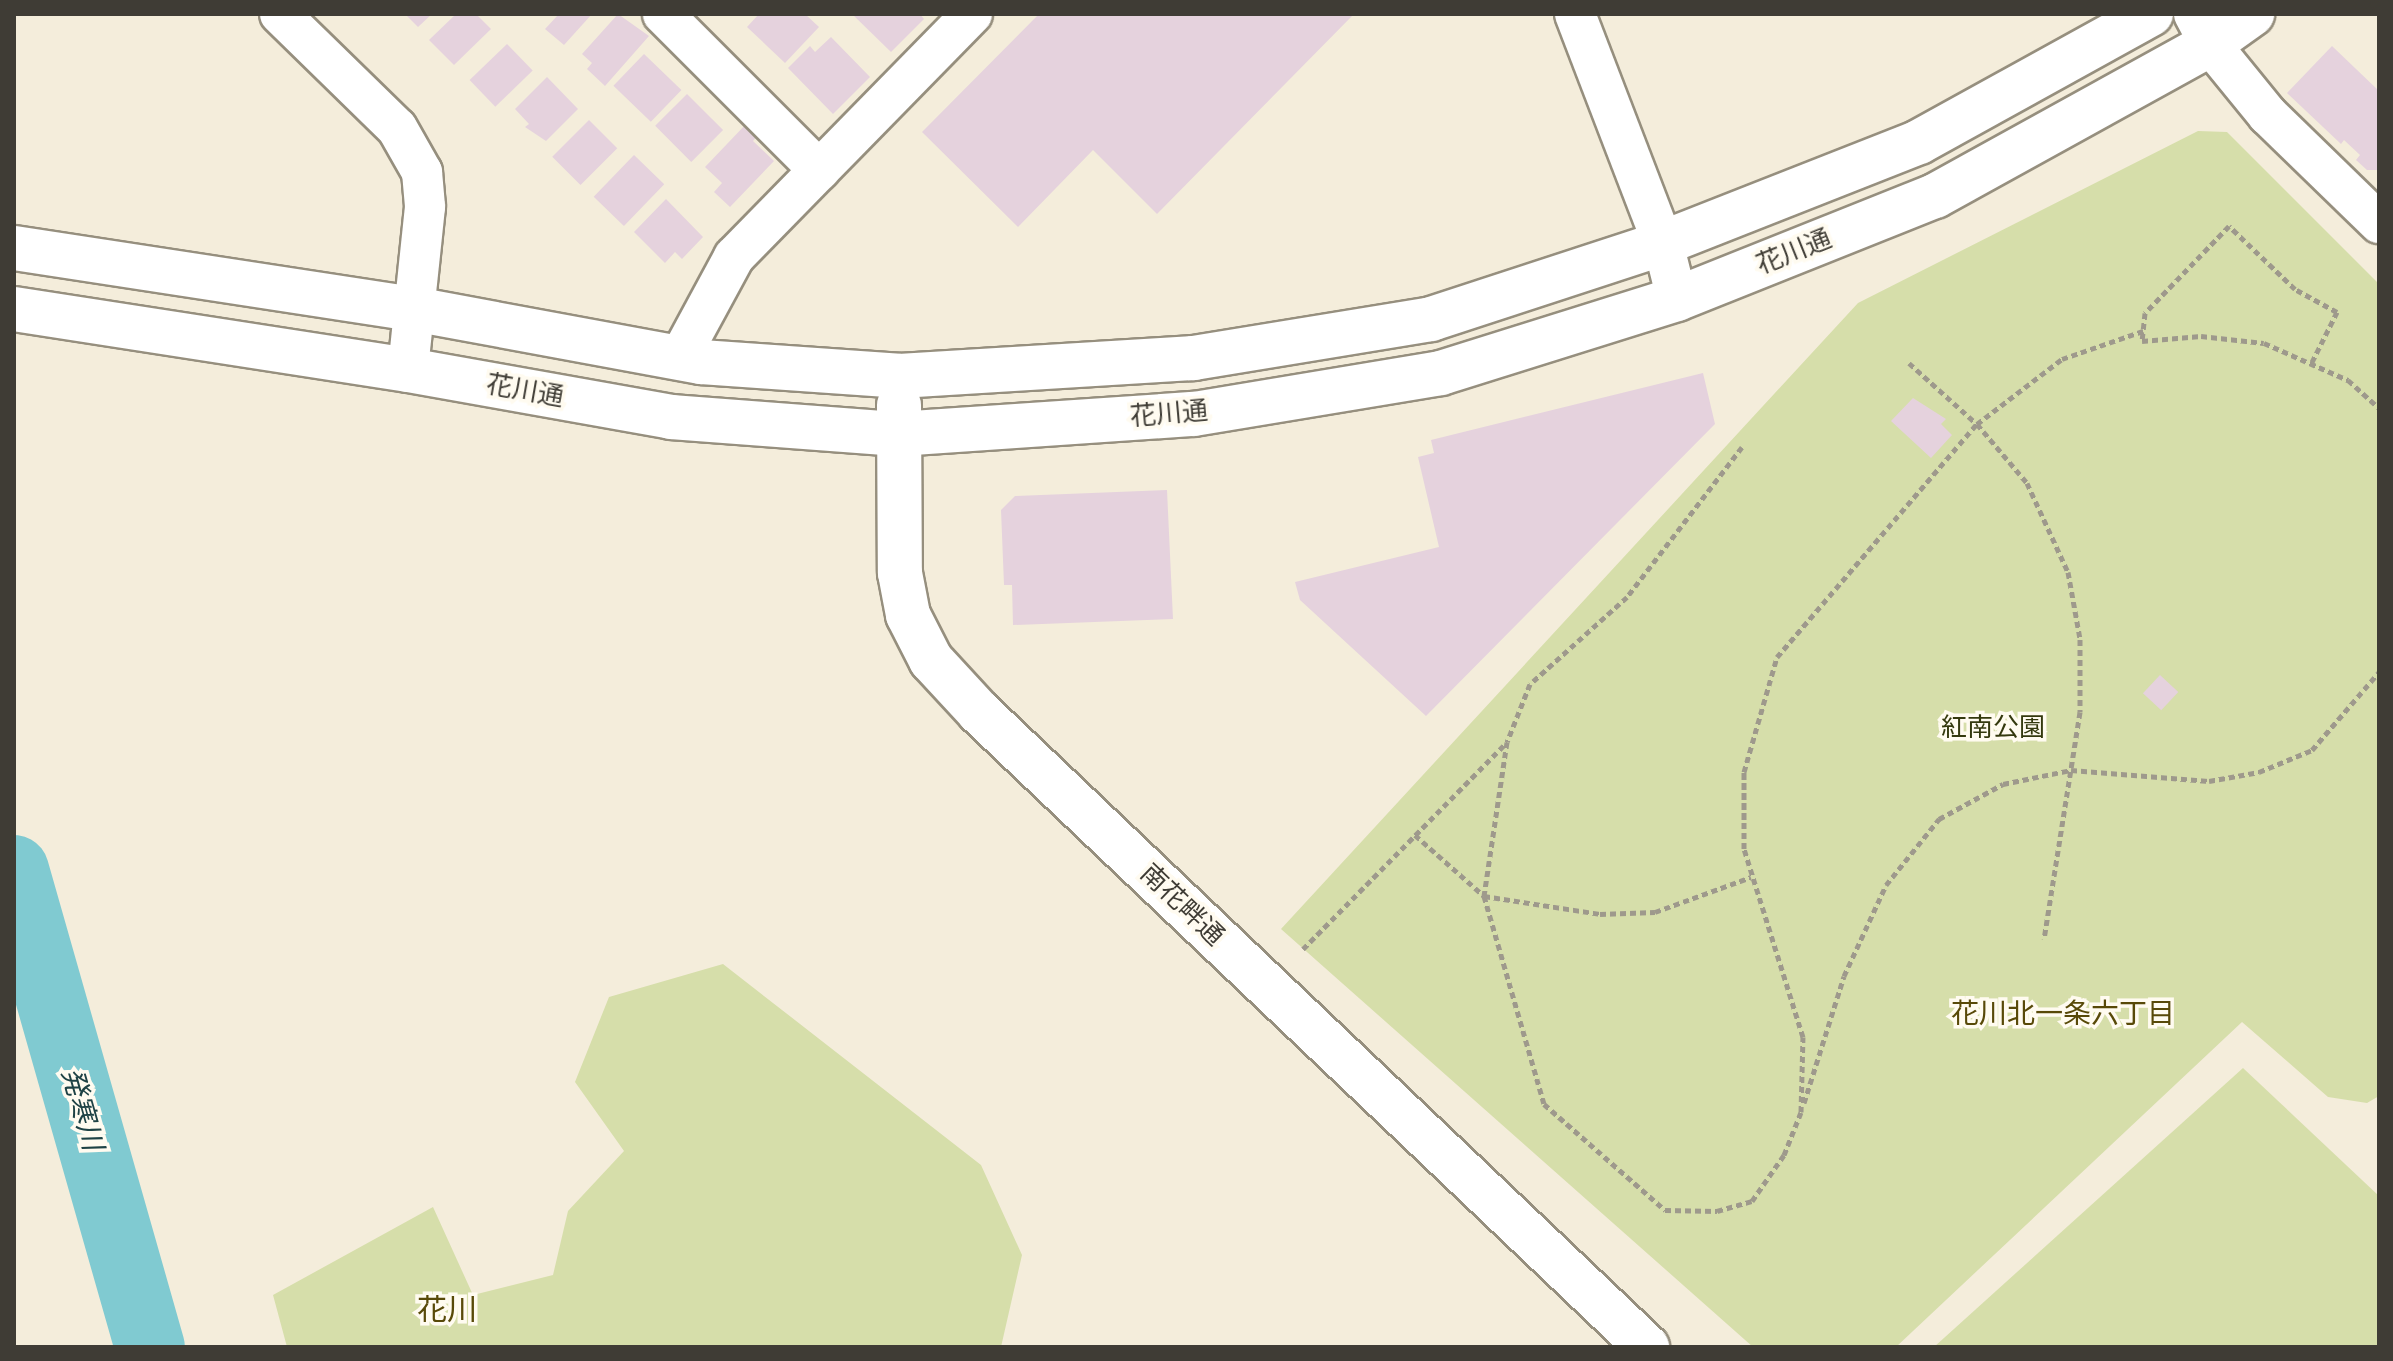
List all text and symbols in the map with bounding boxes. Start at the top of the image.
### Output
street label: 花川通 [1752,223,1836,281]
street label: 花川通 [484,369,566,413]
street label: 花川通 [1129,395,1209,433]
park label: 紅南公園 [1941,712,2045,744]
street label: 南花畔通 [1134,858,1230,952]
district label: 花川北一条六丁目 [1951,997,2175,1031]
water label: 発寒川 [54,1064,110,1154]
district label: 花川 [417,1293,477,1329]

